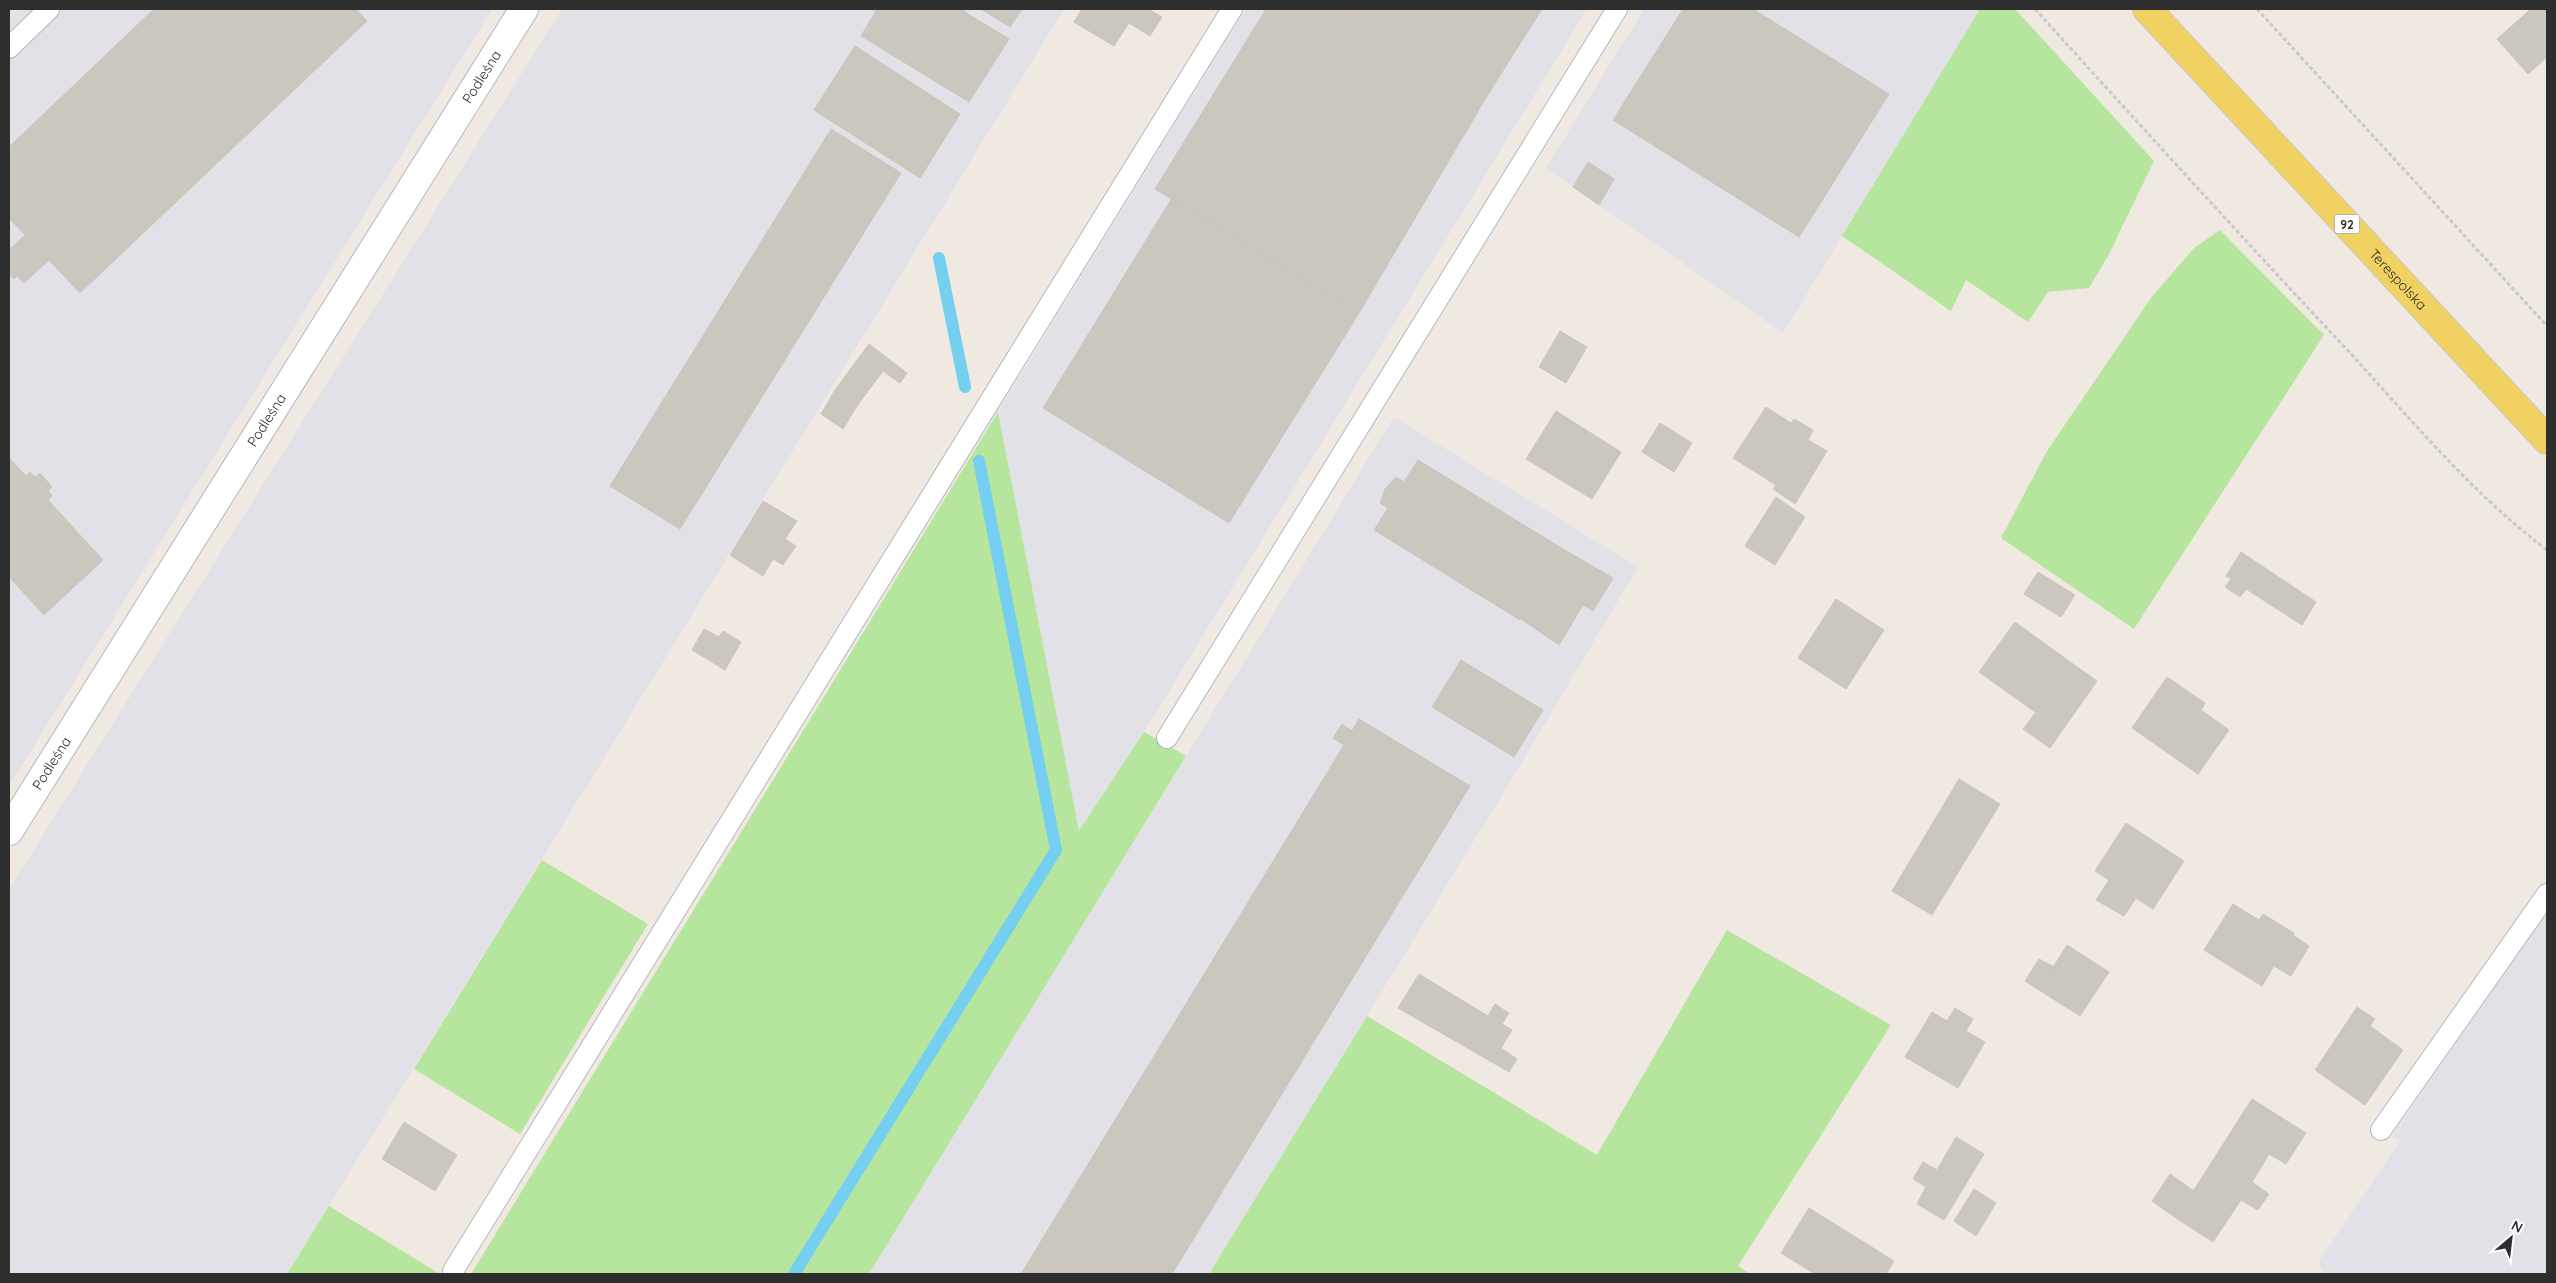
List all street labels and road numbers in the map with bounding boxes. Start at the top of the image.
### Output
street label: Podleśna [458,47,505,107]
road number: 92 [2334,214,2360,233]
street label: Terespolska [2365,245,2431,314]
street label: Podleśna [243,390,290,450]
street label: Podleśna [28,733,75,793]

